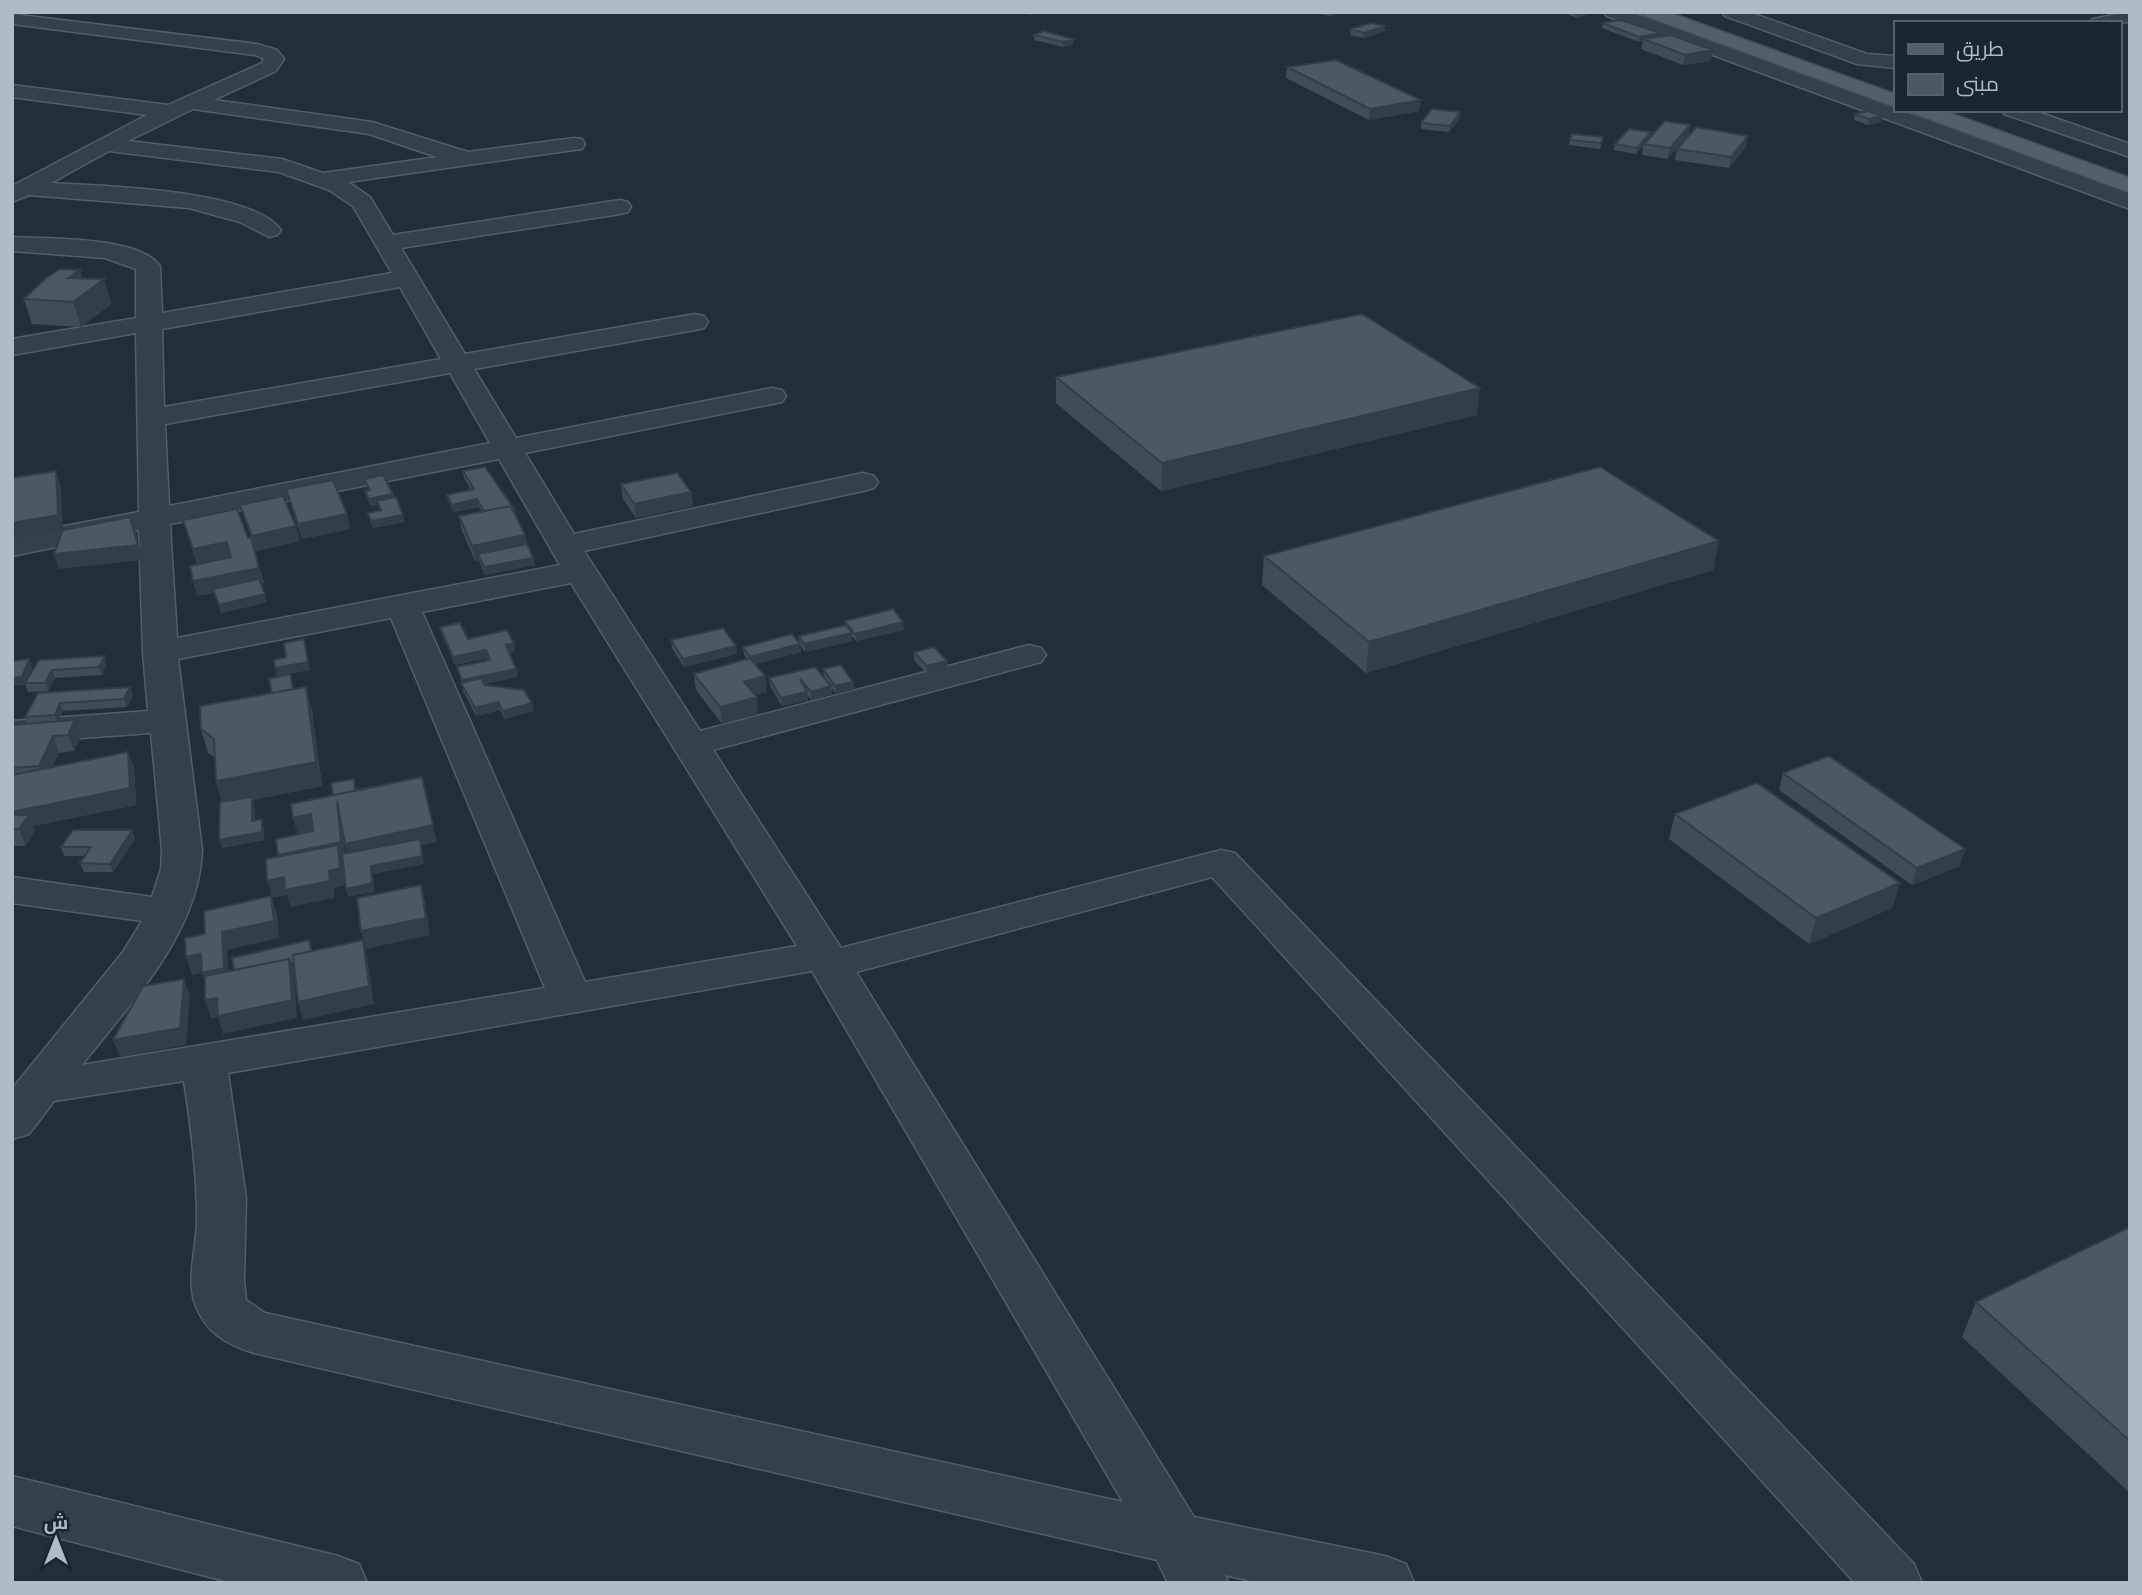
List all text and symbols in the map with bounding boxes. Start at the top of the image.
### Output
legend [1894,21,2121,112]
text: طريق [1956,35,2004,62]
text: مبنى [1956,70,1999,97]
north arrow [21,1504,91,1574]
text: ش [44,1510,68,1534]

